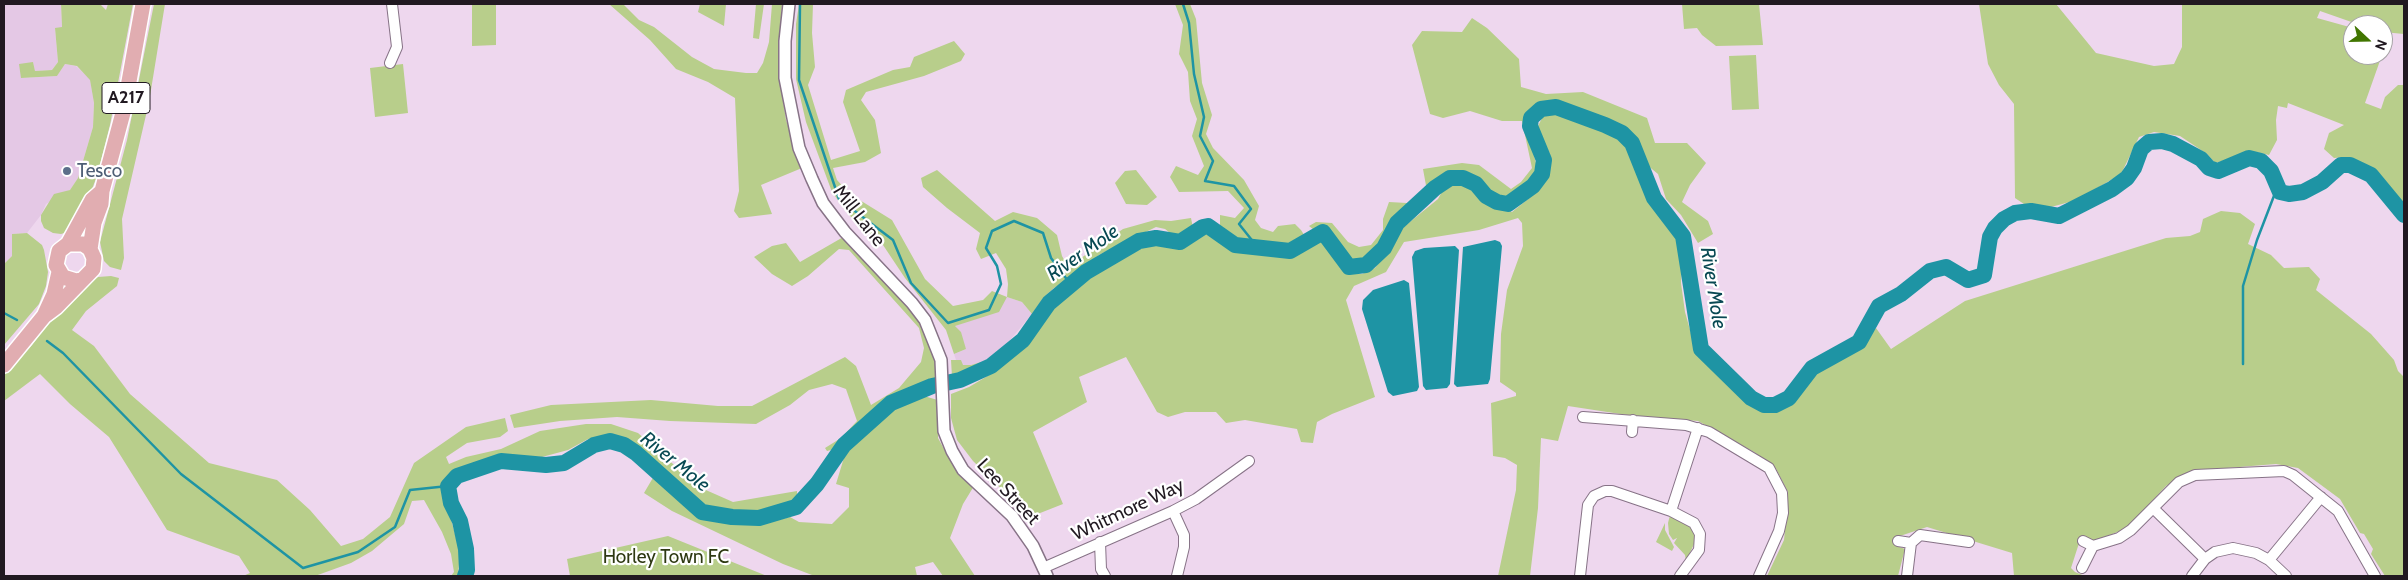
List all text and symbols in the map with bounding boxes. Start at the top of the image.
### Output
north arrow [2343,15,2393,65]
text: N [2371,37,2391,53]
road number: A217 [102,82,150,114]
place label: Tesco [77,160,122,182]
marker: Tesco [61,165,73,177]
street label: Mill Lane [828,181,890,251]
water label: River Mole [1042,220,1124,286]
water label: River Mole [1695,245,1731,331]
water label: River Mole [635,427,715,497]
street label: Lee Street [972,454,1044,530]
street label: Whitmore Way [1068,474,1188,546]
park label: Horley Town FC [603,546,729,568]

